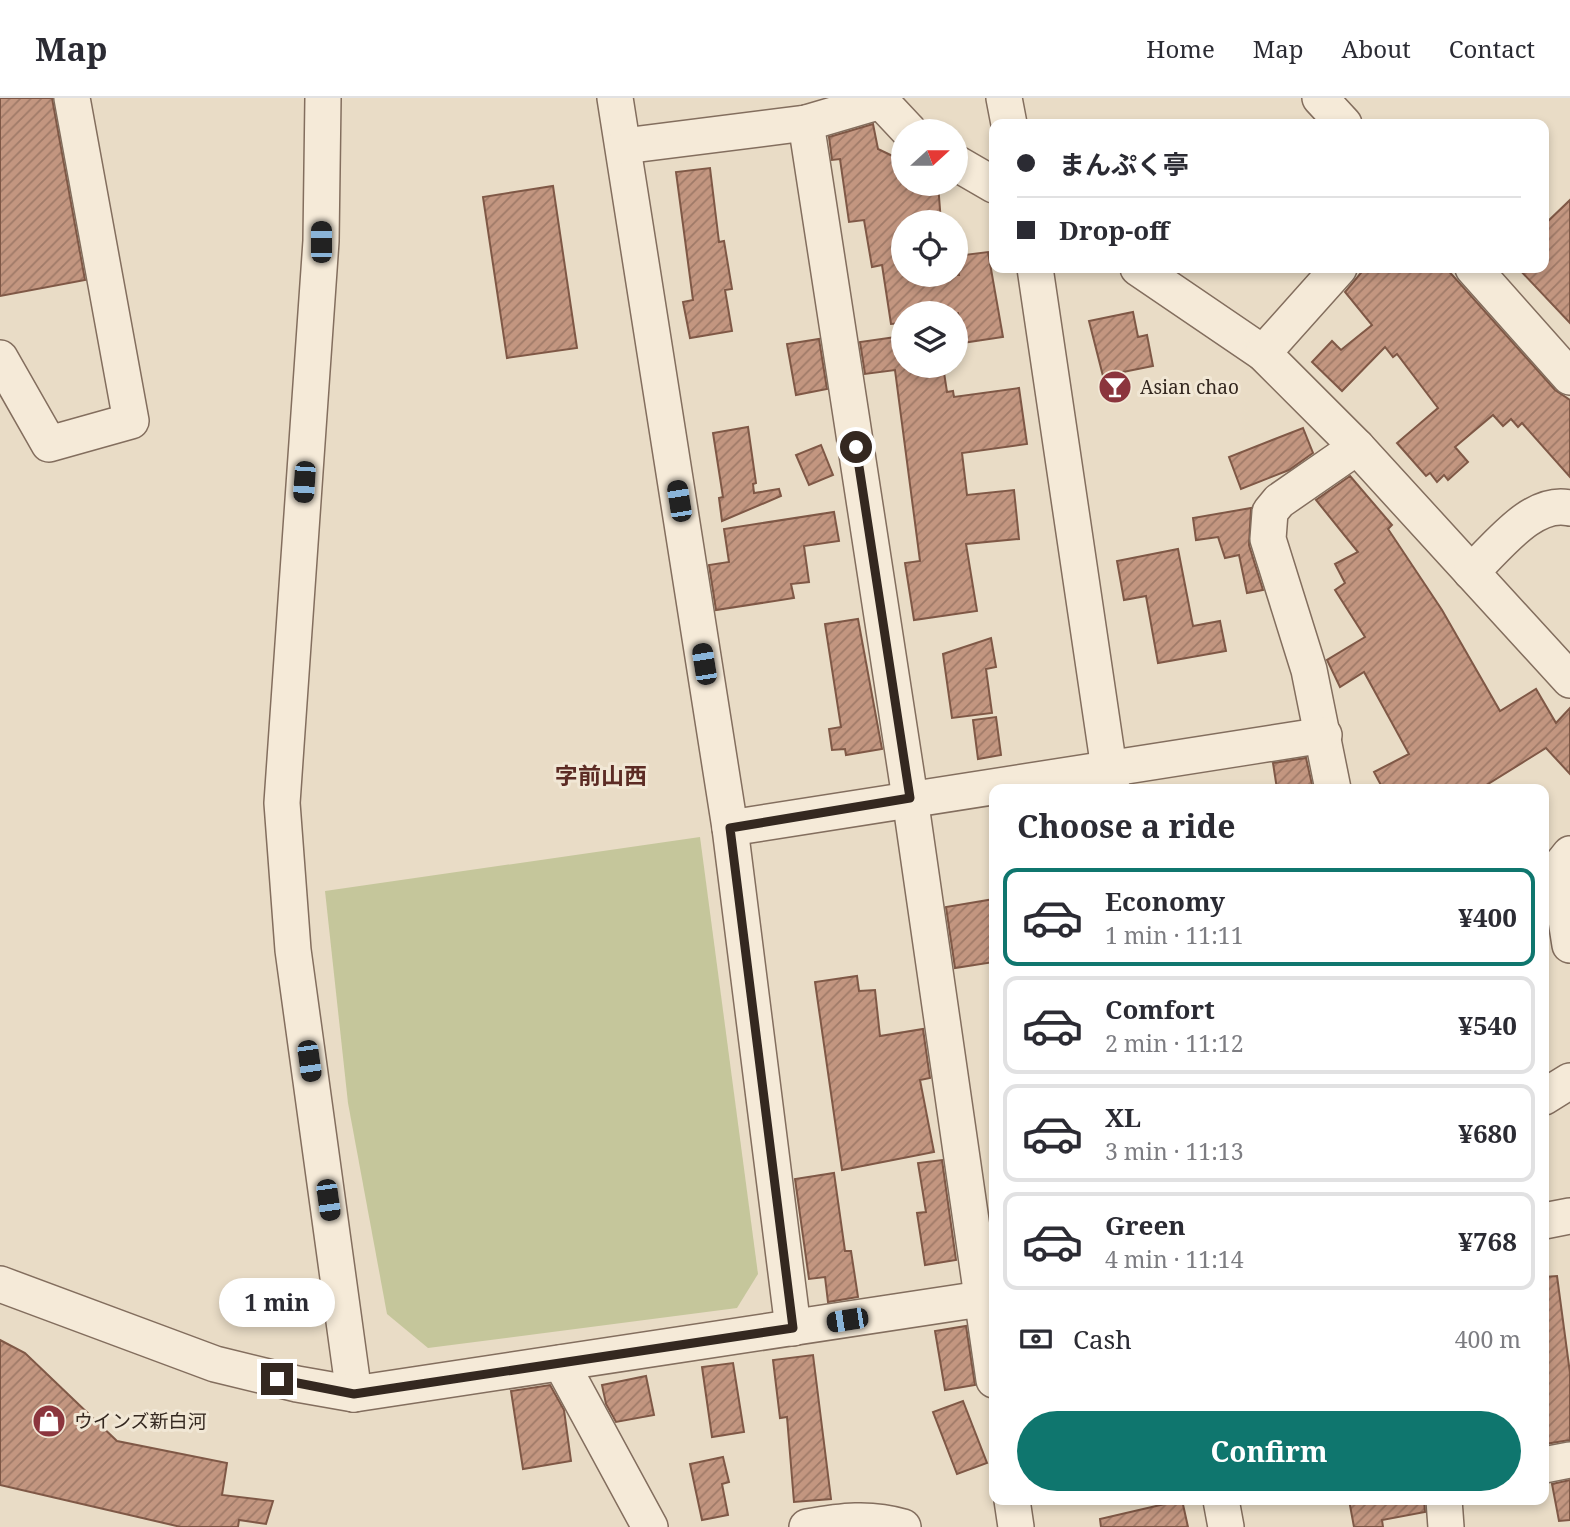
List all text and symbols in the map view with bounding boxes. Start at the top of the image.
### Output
text: Map [35,26,108,71]
text: Home [1146,32,1215,65]
text: Map [1253,32,1304,65]
text: About [1342,32,1411,65]
text: Contact [1449,32,1535,65]
north arrow [891,119,968,196]
map controls [891,119,968,378]
text: まんぷく亭 [1059,146,1189,182]
button: locate [891,210,968,287]
text: Drop-off [1059,212,1169,248]
car [311,221,332,263]
button: layers [891,301,968,378]
bar icon: Asian chao [1096,368,1134,406]
place label: Asian chao [1140,374,1239,400]
route start [840,431,872,463]
car [293,460,316,504]
car [666,479,693,523]
car [691,642,718,686]
district label: 字前山西 [555,759,647,791]
text: Choose a ride [1017,804,1236,847]
text: Economy [1105,883,1225,919]
icon: car [1021,886,1084,949]
text: ¥400 [1458,899,1517,935]
text: 1 min · 11:11 [1105,919,1243,951]
text: Comfort [1105,991,1215,1027]
icon: car [1021,994,1084,1057]
text: ¥540 [1458,1007,1517,1043]
text: 2 min · 11:12 [1105,1027,1243,1059]
car [296,1039,323,1083]
text: XL [1105,1099,1141,1135]
icon: car [1021,1102,1084,1165]
text: ¥680 [1458,1115,1517,1151]
text: 3 min · 11:13 [1105,1135,1243,1167]
car [315,1178,342,1222]
text: Green [1105,1207,1186,1243]
icon: car [1021,1210,1084,1273]
text: ¥768 [1458,1223,1517,1259]
text: 4 min · 11:14 [1105,1243,1243,1275]
callout: 1 min [219,1278,335,1326]
text: 1 min [244,1286,310,1318]
car [825,1306,870,1334]
icon: cash [1017,1320,1055,1358]
text: Cash [1073,1321,1132,1357]
text: 400 m [1455,1323,1521,1355]
route end [261,1363,293,1395]
shop icon: ウインズ新白河 [30,1402,68,1440]
place label: ウインズ新白河 [74,1408,207,1434]
button: Confirm [1017,1411,1521,1491]

